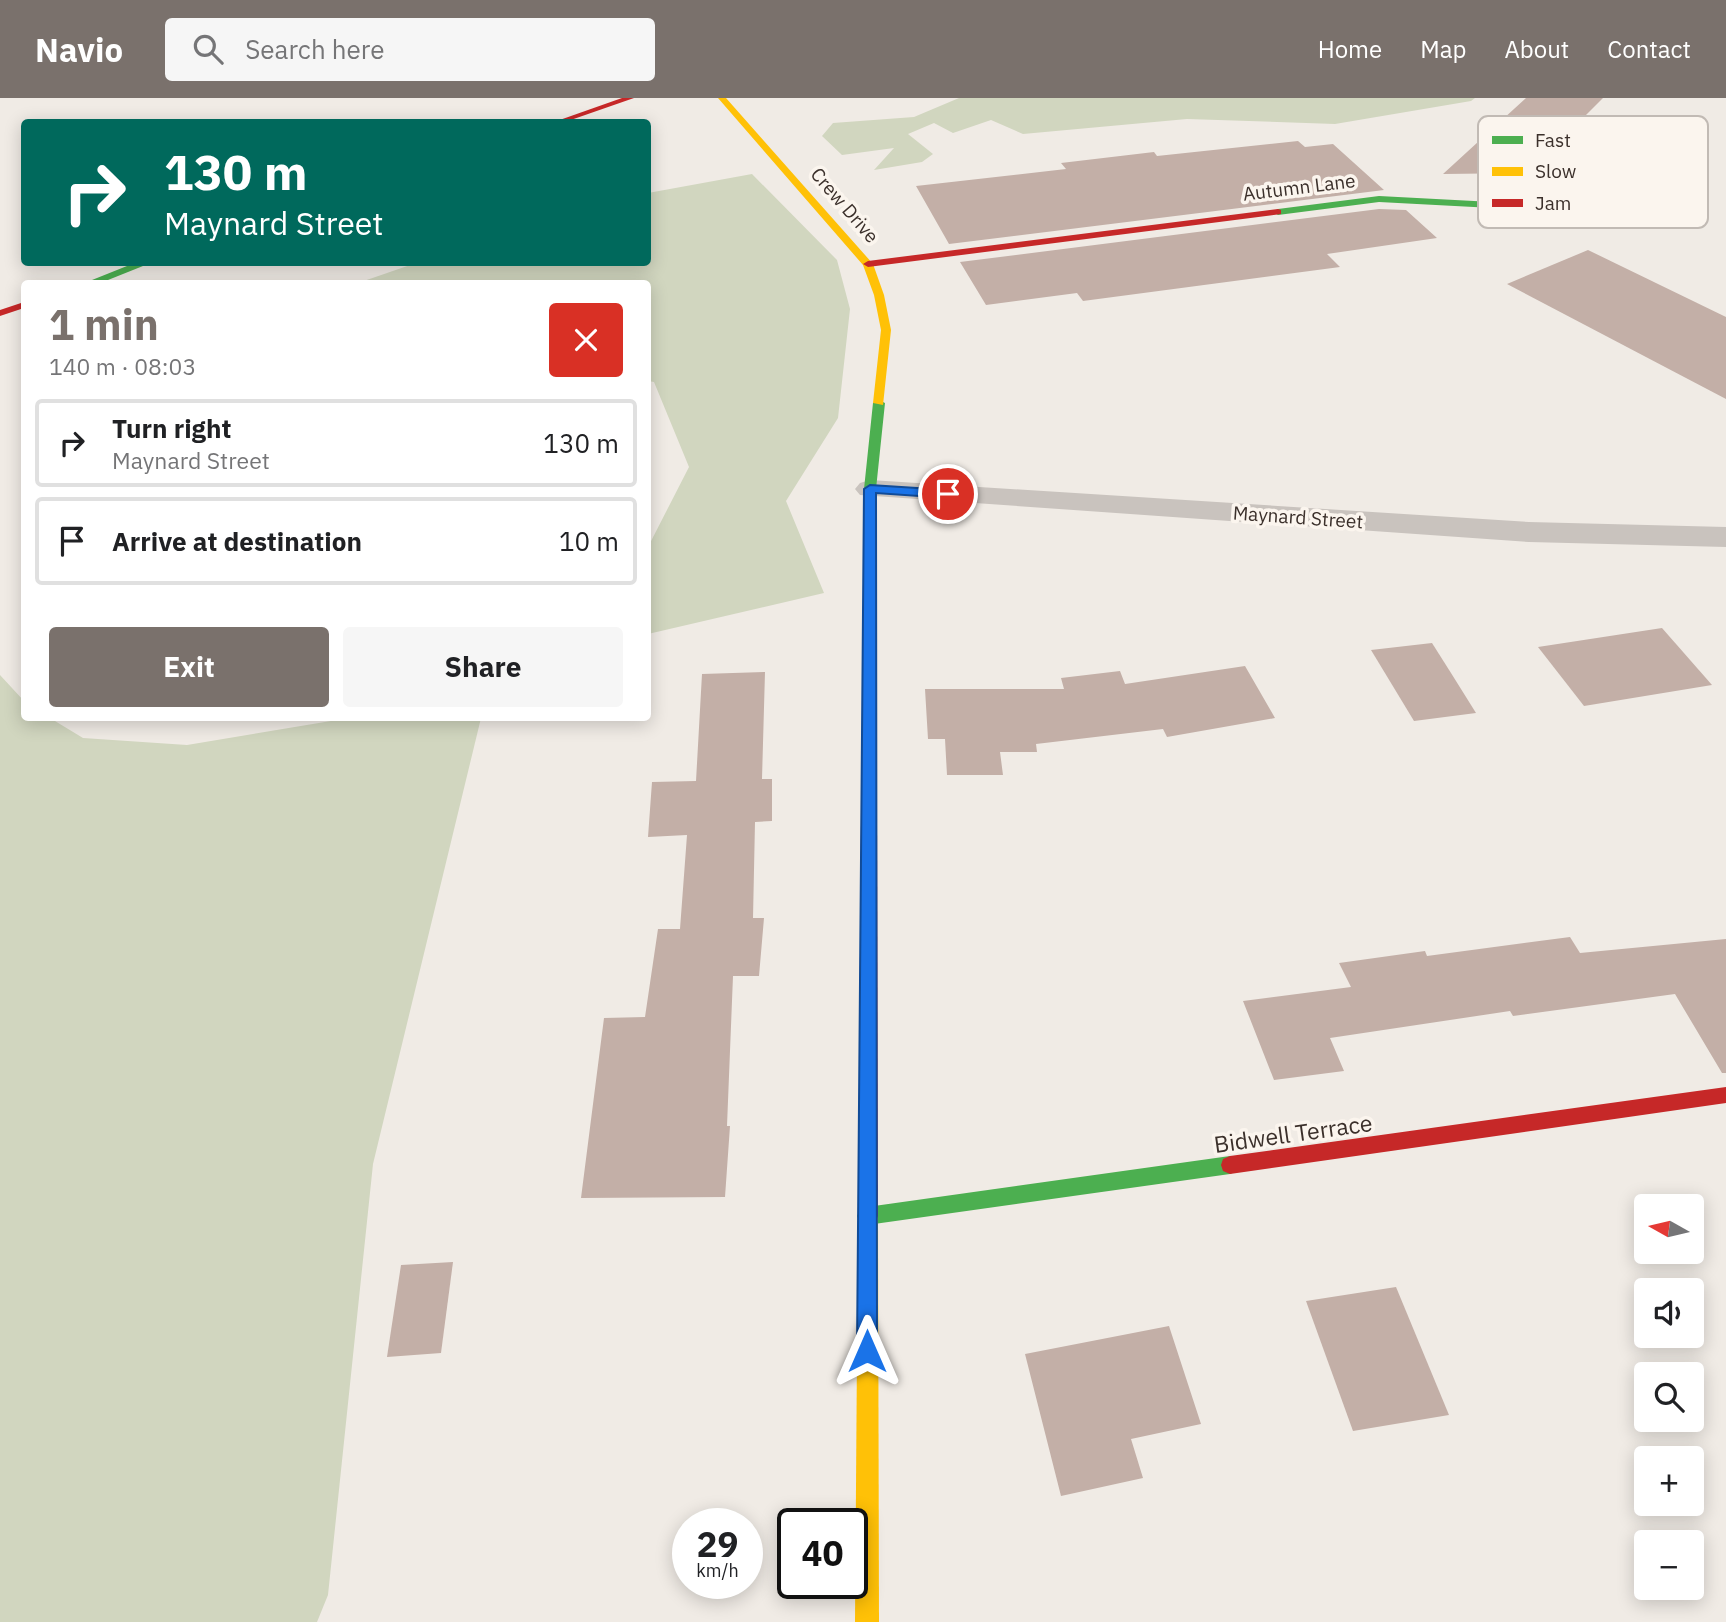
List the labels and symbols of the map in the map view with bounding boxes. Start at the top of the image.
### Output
legend [1478,116,1708,228]
text: Fast [1535,128,1571,152]
text: Slow [1535,159,1576,183]
street label: Crew Drive [806,162,884,248]
street label: Autumn Lane [1241,168,1357,206]
text: Jam [1535,191,1571,215]
pin [918,464,978,524]
street label: Maynard Street [1232,500,1364,534]
street label: Bidwell Terrace [1212,1107,1374,1159]
north arrow [1634,1194,1704,1264]
position arrow [830,1314,904,1388]
speed limit sign: 40 [777,1508,868,1599]

